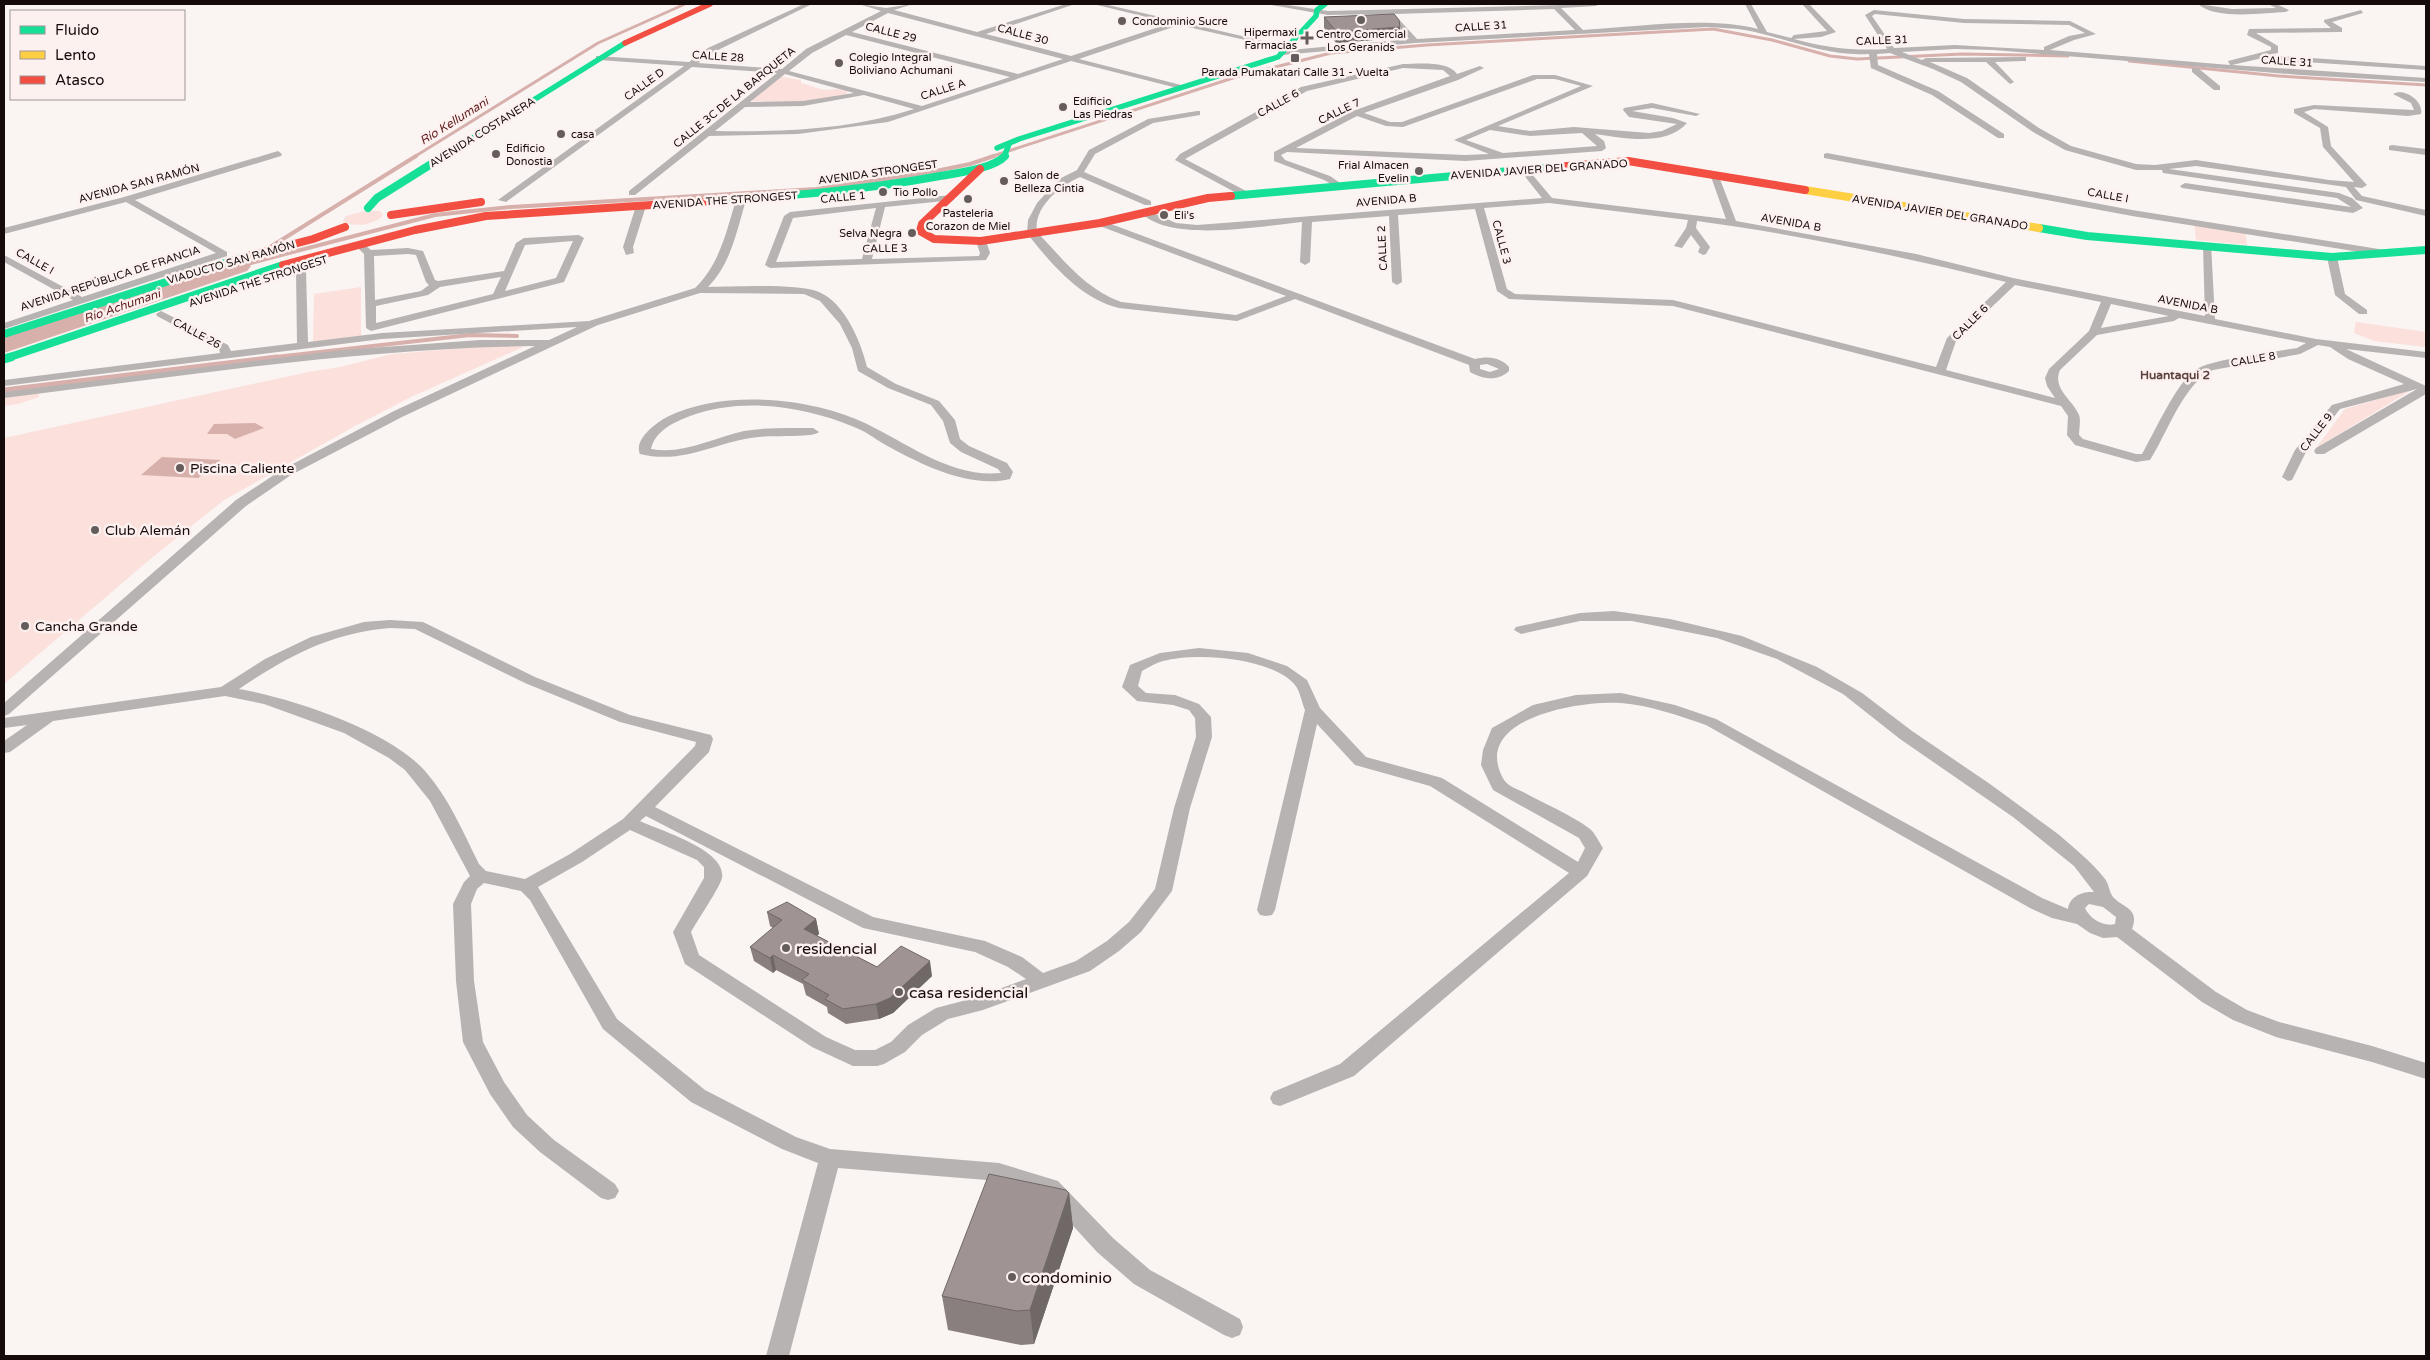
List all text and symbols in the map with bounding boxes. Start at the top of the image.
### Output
legend [10,10,185,100]
marker: Centro Comercial Los Geranids [1355,14,1367,26]
marker: Condominio Sucre [1116,15,1128,27]
place label: Condominio Sucre [1132,15,1228,28]
street label: CALLE 31 [1455,18,1508,35]
street label: CALLE 29 [864,20,918,45]
text: Fluido [55,21,99,39]
street label: CALLE 30 [996,21,1050,48]
place label: Hipermaxi Farmacias [1244,26,1297,52]
place label: Centro Comercial Los Geranids [1316,28,1406,54]
marker: Hipermaxi Farmacias [1301,32,1313,44]
street label: CALLE 31 [1856,33,1908,48]
street label: CALLE 3C DE LA BARQUETA [671,44,798,151]
text: Lento [55,46,96,64]
street label: CALLE 28 [691,48,745,65]
place label: Colegio Integral Boliviano Achumani [849,51,953,77]
marker: Parada Pumakatari Calle 31 - Vuelta [1289,52,1301,64]
street label: CALLE 31 [2260,53,2313,70]
marker: Colegio Integral Boliviano Achumani [833,57,845,69]
street label: CALLE D [622,65,667,103]
place label: Parada Pumakatari Calle 31 - Vuelta [1201,66,1389,79]
text: Atasco [55,71,104,89]
street label: CALLE A [919,76,967,103]
street label: CALLE 6 [1255,87,1301,120]
water label: Río Kellumani [417,93,493,148]
street label: AVENIDA COSTANERA [427,94,538,170]
place label: Edificio Las Piedras [1073,95,1133,121]
street label: CALLE 7 [1316,96,1363,127]
marker: Edificio Las Piedras [1057,101,1069,113]
marker: casa [555,128,567,140]
place label: casa [571,128,595,141]
place label: Edificio Donostia [506,142,553,168]
marker: Edificio Donostia [490,148,502,160]
street label: AVENIDA JAVIER DEL GRANADO [1450,157,1628,182]
street label: AVENIDA STRONGEST [817,158,939,187]
place label: Frial Almacen Evelin [1338,159,1409,185]
street label: AVENIDA SAN RAMÓN [77,160,201,206]
marker: Frial Almacen Evelin [1413,165,1425,177]
place label: Salon de Belleza Cintia [1014,169,1084,195]
marker: Salon de Belleza Cintia [998,175,1010,187]
street label: CALLE I [2086,185,2129,206]
marker: Tio Pollo [877,186,889,198]
place label: Tio Pollo [893,186,938,199]
street label: AVENIDA THE STRONGEST [652,189,798,212]
street label: CALLE 1 [820,189,866,206]
street label: AVENIDA B [1355,191,1417,210]
street label: AVENIDA JAVIER DEL GRANADO [1851,192,2029,233]
marker: Pasteleria Corazon de Miel [962,193,974,205]
place label: Pasteleria Corazon de Miel [926,207,1010,233]
marker: Eli's [1158,209,1170,221]
place label: Eli's [1174,209,1194,222]
street label: AVENIDA B [1760,211,1823,234]
street label: CALLE 3 [1489,219,1514,266]
street label: CALLE 2 [1375,225,1390,271]
place label: Selva Negra [839,227,902,240]
marker: Selva Negra [906,227,918,239]
street label: VIADUCTO SAN RAMÓN [165,237,297,287]
street label: AVENIDA REPÚBLICA DE FRANCIA [18,242,202,314]
street label: CALLE 3 [862,242,908,255]
street label: CALLE I [13,246,56,277]
street label: AVENIDA THE STRONGEST [187,253,330,310]
water label: Río Achumani [82,286,164,326]
street label: AVENIDA B [2157,292,2220,317]
street label: CALLE 6 [1950,302,1991,343]
street label: CALLE 26 [171,315,223,351]
street label: CALLE 8 [2230,349,2277,370]
district label: Huantaqui 2 [2140,368,2210,383]
street label: CALLE 9 [2297,410,2336,454]
place label: Piscina Caliente [190,460,295,477]
marker: Piscina Caliente [174,462,186,474]
place label: Club Alemán [105,522,190,539]
marker: Club Alemán [89,524,101,536]
place label: Cancha Grande [35,618,138,635]
marker: Cancha Grande [19,620,31,632]
place label: residencial [796,939,877,959]
marker: residencial [780,942,792,954]
place label: casa residencial [909,983,1028,1003]
marker: casa residencial [893,986,905,998]
place label: condominio [1022,1268,1112,1288]
marker: condominio [1006,1271,1018,1283]

